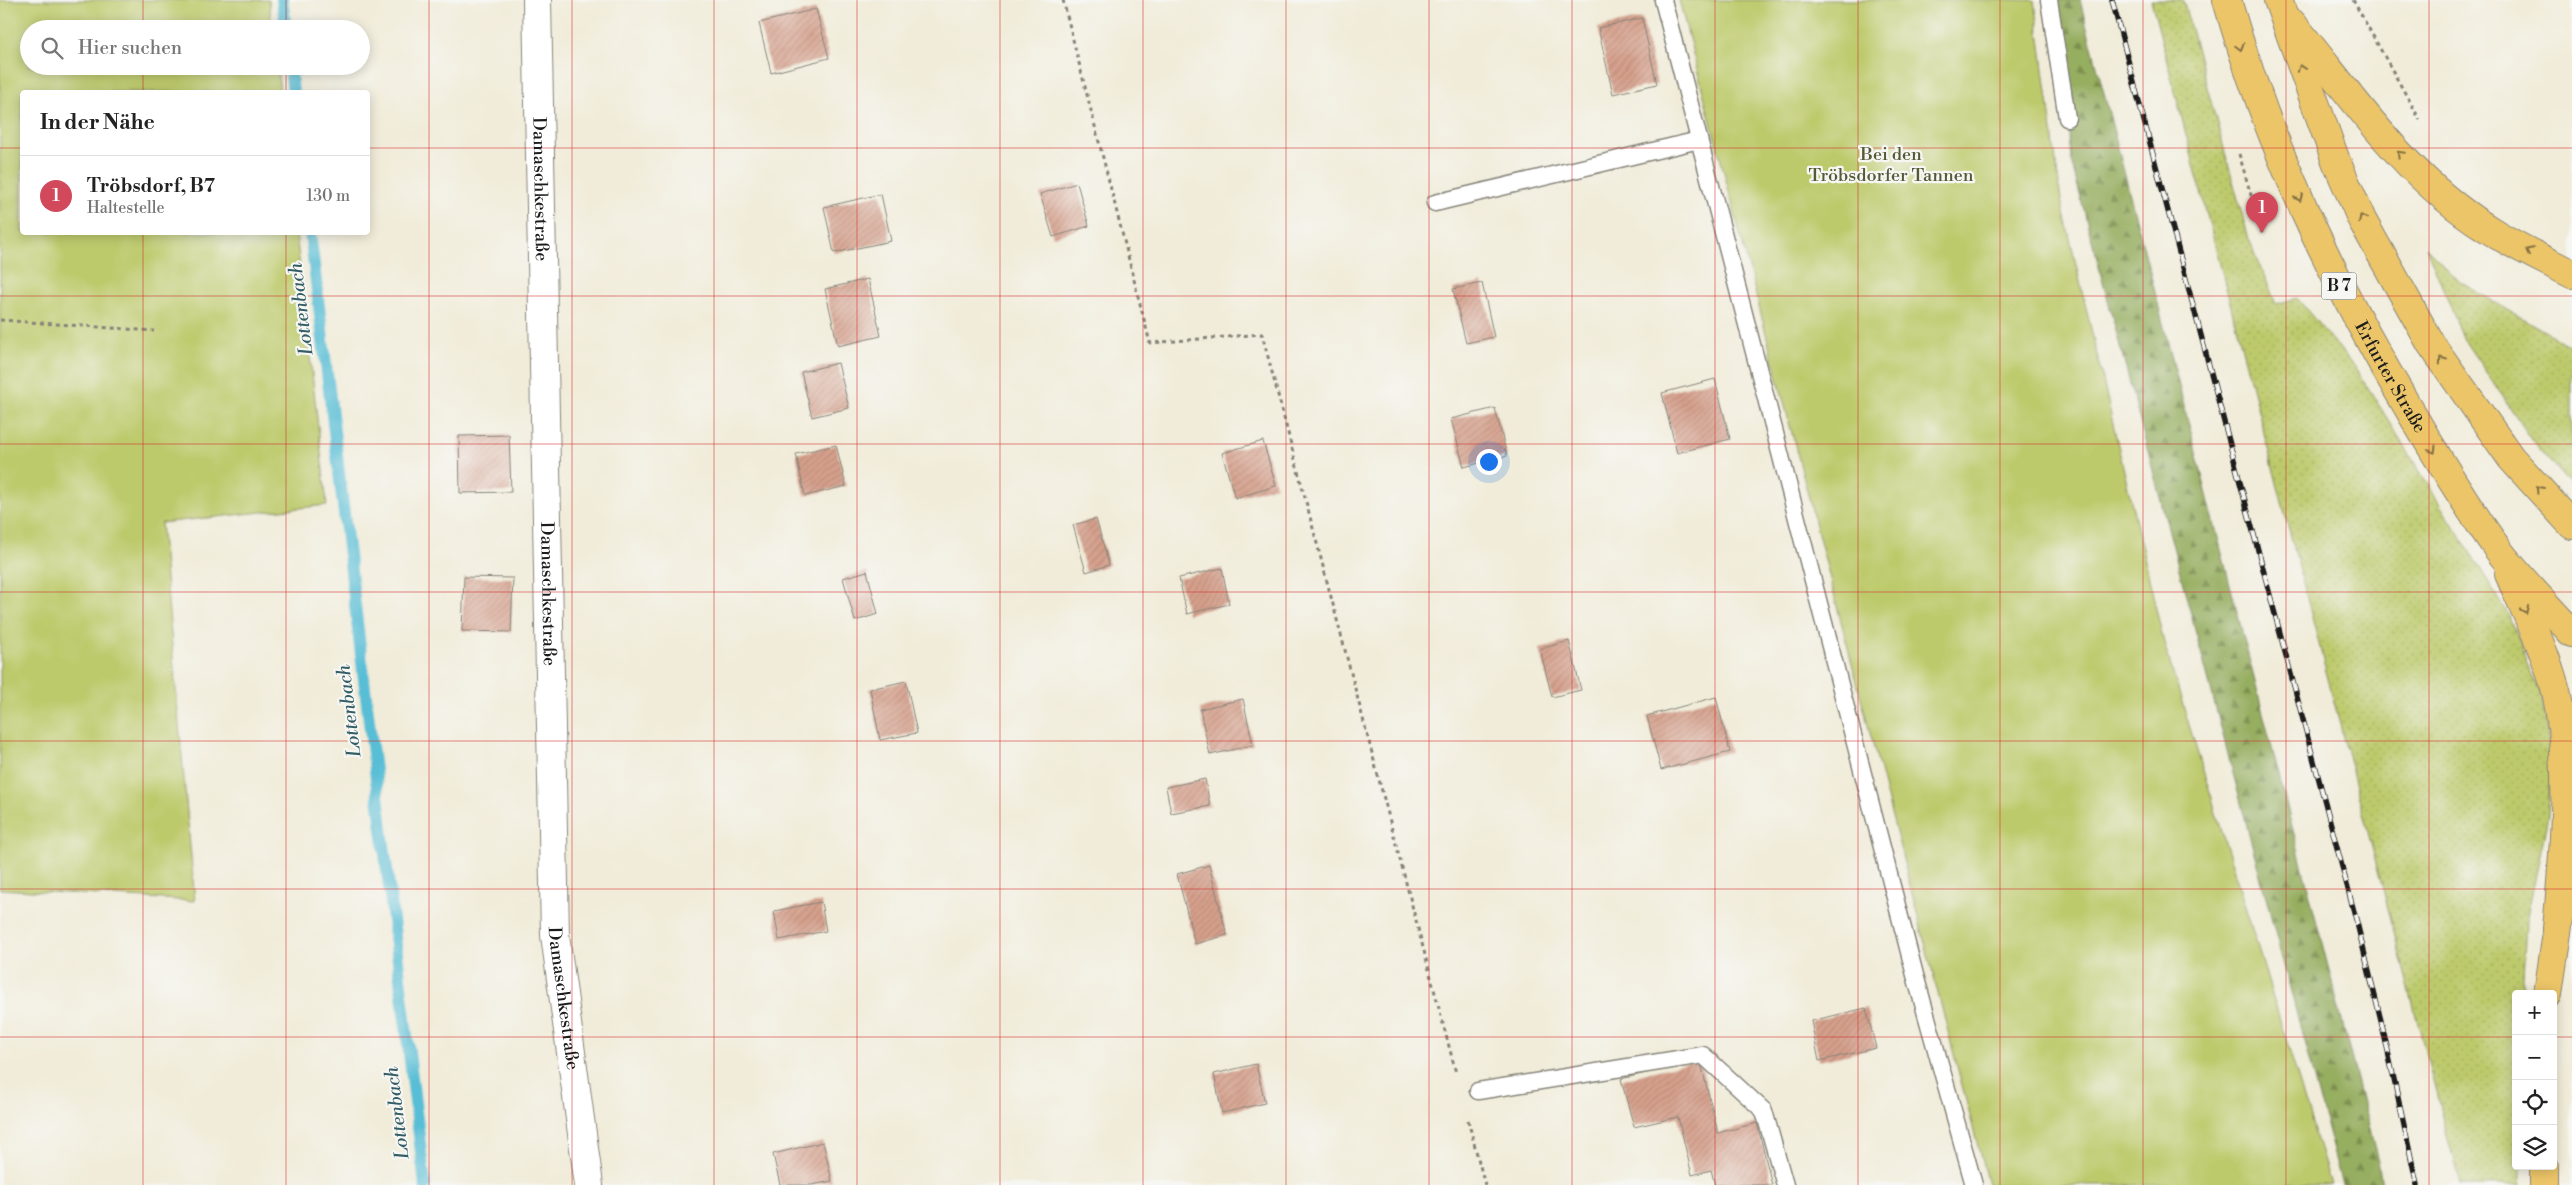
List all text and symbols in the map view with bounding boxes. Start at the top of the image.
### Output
search box [20,20,370,75]
icon: search [38,34,66,62]
text: Hier suchen [78,36,182,60]
one-way arrow [2235,42,2245,50]
one-way arrow [2297,64,2307,72]
text: In der Nähe [40,110,155,136]
street label: Damaschkestraße [528,117,554,261]
park label: Bei den Tröbsdorfer Tannen [1809,143,1974,187]
one-way arrow [2397,151,2406,160]
text: Tröbsdorf, B7 [87,174,215,198]
text: 1 [52,186,60,206]
text: 130 m [306,186,350,206]
pin: 1 [2246,192,2278,233]
one-way arrow [2293,194,2303,202]
text: Haltestelle [87,198,165,218]
one-way arrow [2358,214,2368,223]
one-way arrow [2525,247,2534,257]
water label: Lottenbach [283,261,319,357]
road number: B 7 [2322,272,2356,300]
street label: Erfurter Straße [2350,317,2432,437]
one-way arrow [2439,356,2448,365]
one-way arrow [2426,444,2436,453]
your location [1476,449,1502,475]
one-way arrow [2536,486,2545,495]
street label: Damaschkestraße [536,521,561,666]
one-way arrow [2518,605,2529,614]
water label: Lottenbach [331,663,367,759]
street label: Damaschkestraße [543,926,585,1071]
map controls [2512,990,2557,1170]
button: + [2512,990,2557,1035]
button: − [2512,1035,2557,1080]
water label: Lottenbach [379,1065,415,1161]
button: locate [2512,1080,2557,1125]
button: layers [2512,1125,2557,1170]

